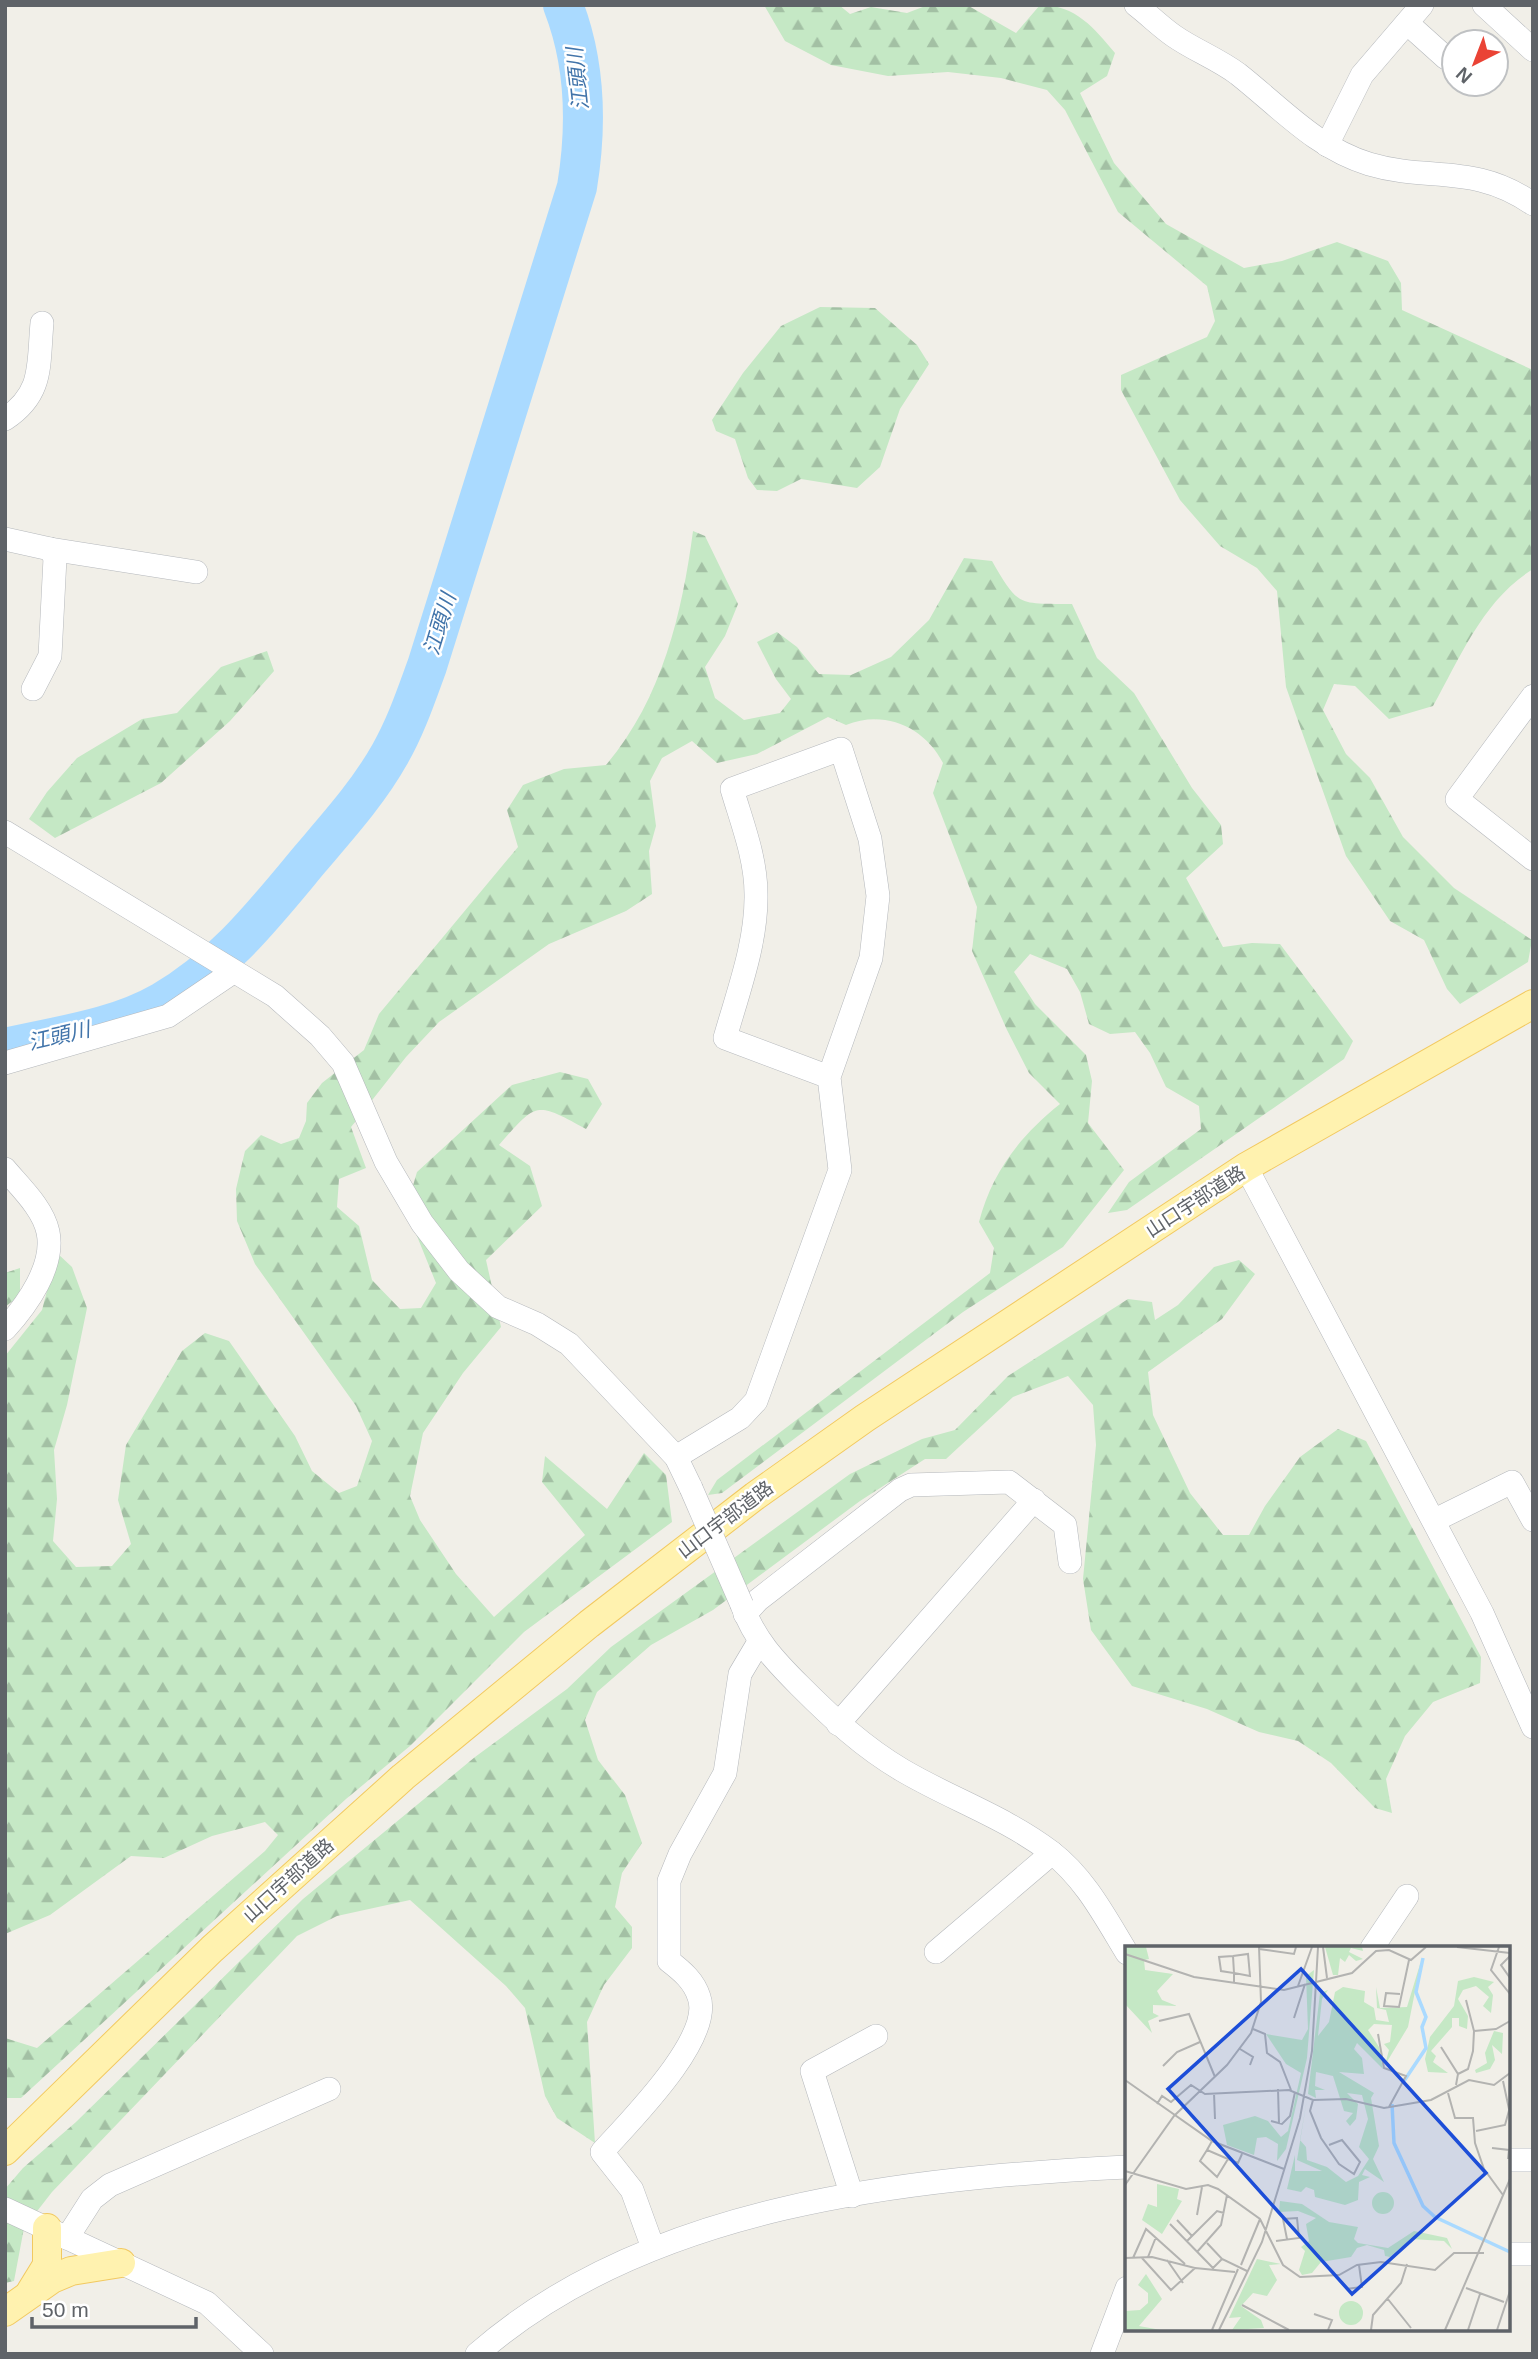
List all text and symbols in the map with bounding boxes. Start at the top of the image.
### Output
north arrow [1440,28,1510,98]
water label: 江頭川 [563,45,592,112]
text: N [1452,63,1476,88]
water label: 江頭川 [419,588,460,657]
water label: 江頭川 [26,1017,94,1054]
street label: 山口宇部道路 [1142,1162,1249,1241]
street label: 山口宇部道路 [673,1477,777,1562]
street label: 山口宇部道路 [239,1834,338,1926]
inset map [1125,1946,1510,2331]
scale bar [32,2286,196,2330]
text: 50 m [42,2298,89,2321]

